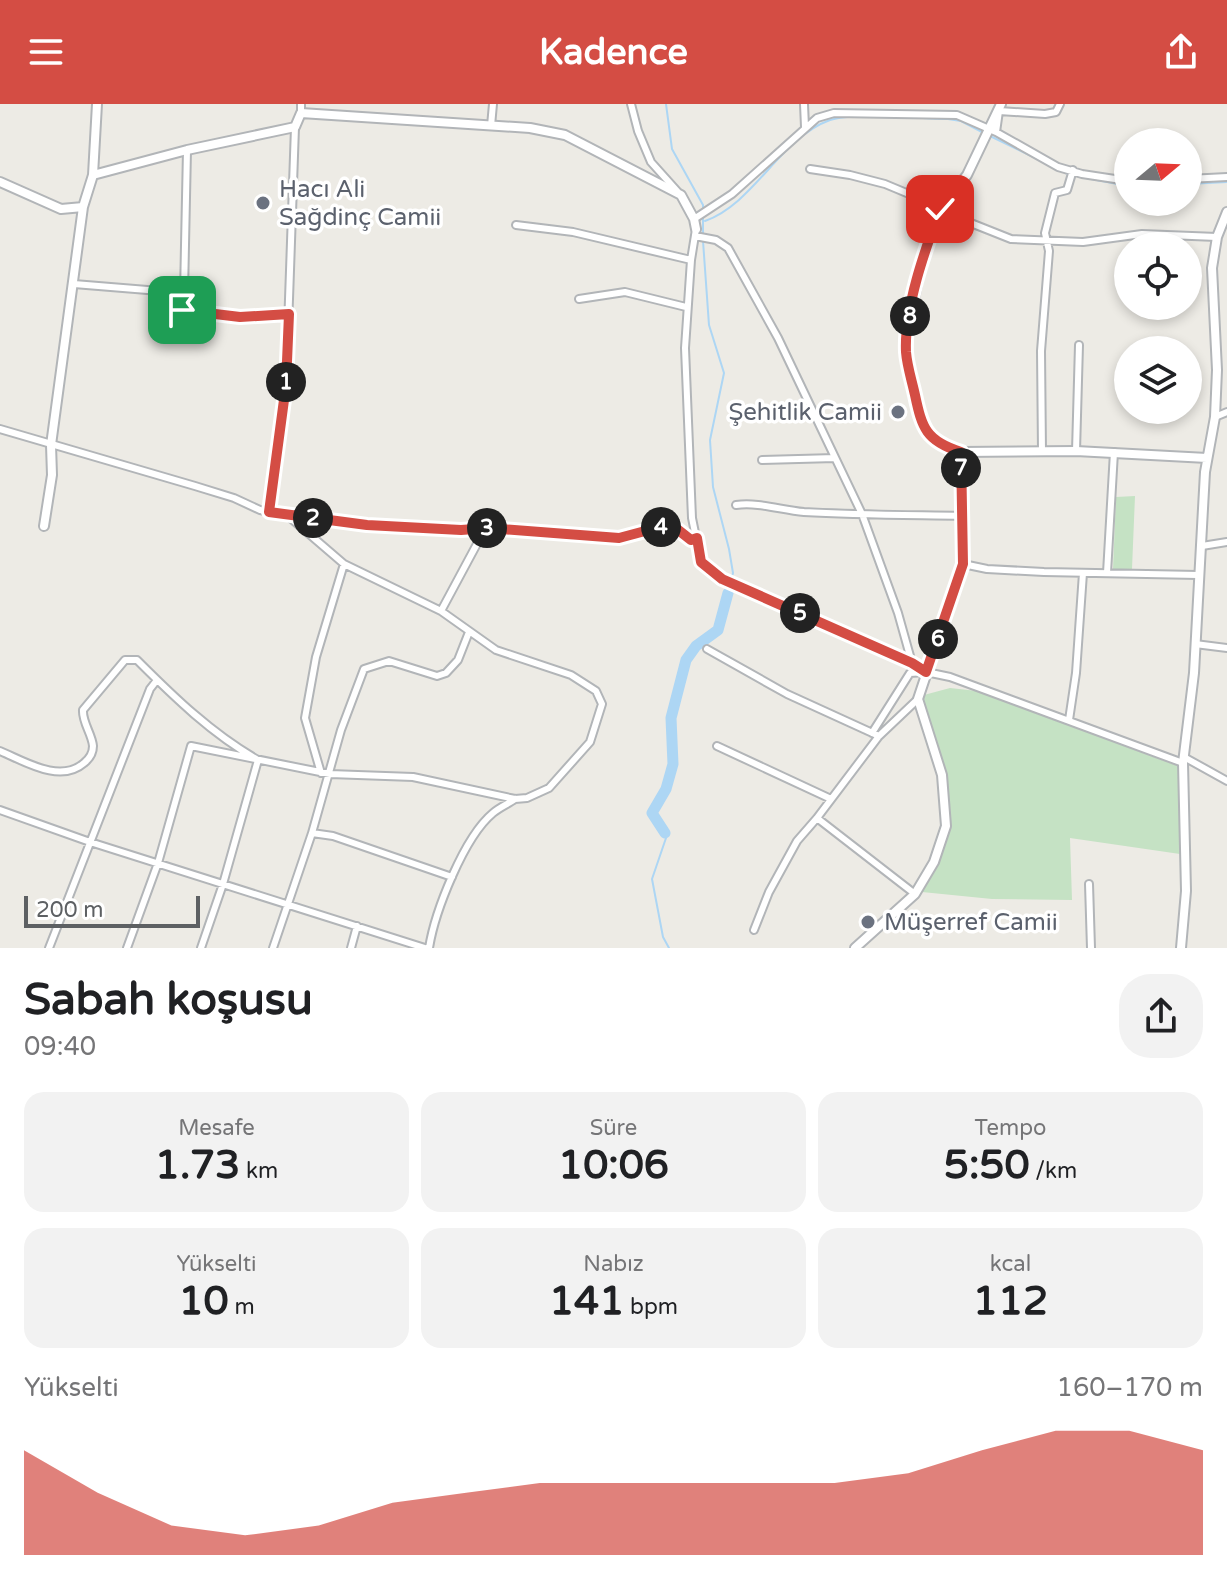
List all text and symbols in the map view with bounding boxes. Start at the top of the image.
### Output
icon: menu [24,30,68,74]
icon: share [1159,30,1203,74]
text: Kadence [539,31,688,74]
north arrow [1114,128,1202,216]
map controls [1114,128,1202,424]
place label: Hacı Ali Sağdinç Camii [279,175,441,232]
pin [906,175,974,243]
icon: check [918,187,962,231]
marker: Hacı Ali Sağdinç Camii [254,194,272,212]
button: locate [1114,232,1202,320]
pin [148,276,216,344]
icon: arrive [160,288,204,332]
pin: 8 [890,296,930,336]
text: 8 [903,303,917,329]
button: layers [1114,336,1202,424]
pin: 1 [266,362,306,402]
text: 1 [279,369,293,395]
place label: Şehitlik Camii [728,398,882,427]
marker: Şehitlik Camii [889,403,907,421]
pin: 7 [941,448,981,488]
text: 7 [954,455,968,481]
pin: 2 [293,498,333,538]
text: 2 [306,505,320,531]
pin: 4 [641,507,681,547]
pin: 3 [467,508,507,548]
text: 4 [654,514,668,540]
text: 3 [480,515,494,541]
pin: 5 [780,593,820,633]
text: 5 [793,600,807,626]
pin: 6 [918,619,958,659]
text: 6 [931,626,945,652]
scale bar [24,892,200,928]
text: 200 m [36,897,103,923]
place label: Müşerref Camii [884,908,1058,937]
marker: Müşerref Camii [859,913,877,931]
text: Sabah koşusu [24,974,313,1027]
button: share [1119,974,1203,1058]
text: 09:40 [24,1031,96,1062]
text: Mesafe [178,1115,255,1141]
text: Süre [590,1115,637,1141]
text: Tempo [975,1115,1046,1141]
text: 1.73 [155,1141,240,1189]
text: 10:06 [558,1141,669,1189]
text: 5:50 [944,1141,1030,1189]
text: km [240,1158,278,1184]
text: /km [1030,1158,1077,1184]
text: Yükselti [176,1251,257,1277]
text: Nabız [583,1251,644,1277]
text: kcal [990,1251,1031,1277]
text: 10 [178,1277,229,1325]
text: 141 [549,1277,624,1325]
text: 112 [973,1277,1048,1325]
text: m [229,1294,255,1320]
text: bpm [624,1294,678,1320]
text: Yükselti [24,1372,119,1403]
text: 160–170 m [1057,1372,1203,1403]

